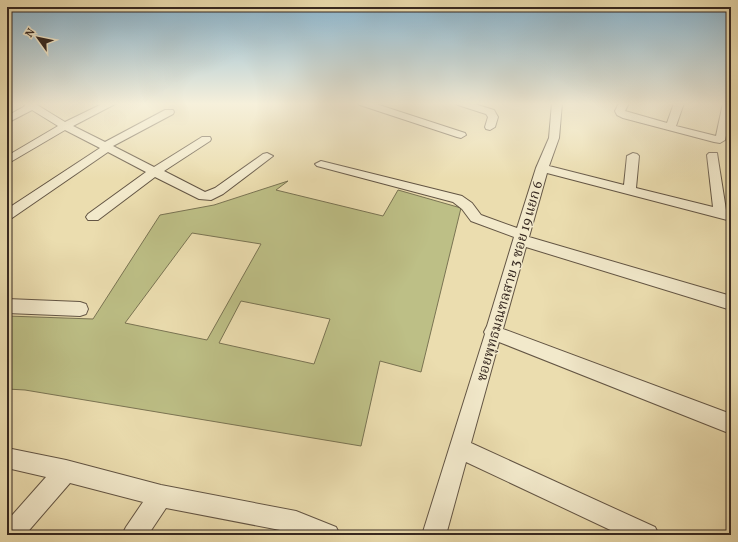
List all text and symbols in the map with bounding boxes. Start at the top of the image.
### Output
north arrow [18,18,58,58]
text: N [22,26,39,41]
street label: ซอยพุทธมณฑลสาย 3 ซอย 19 แยก 6 [473,179,548,384]

